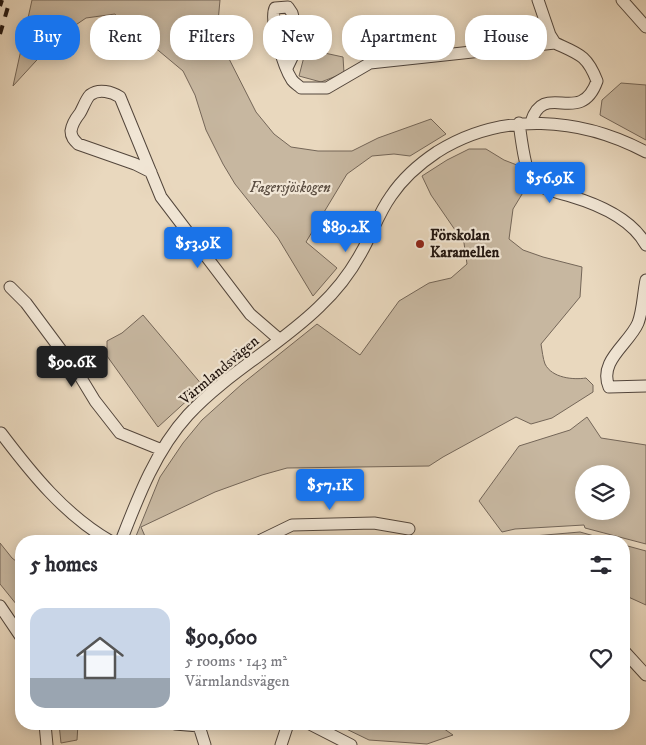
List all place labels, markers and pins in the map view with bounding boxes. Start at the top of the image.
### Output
pin: $56.9K [509,162,591,204]
pin: $89.2K [305,210,387,253]
pin: $53.9K [157,226,239,269]
place label: Förskolan Karamellen [430,226,499,262]
marker: Förskolan Karamellen [414,238,426,250]
pin: $90.6K [31,346,113,388]
pin: $57.1K [289,468,371,511]

